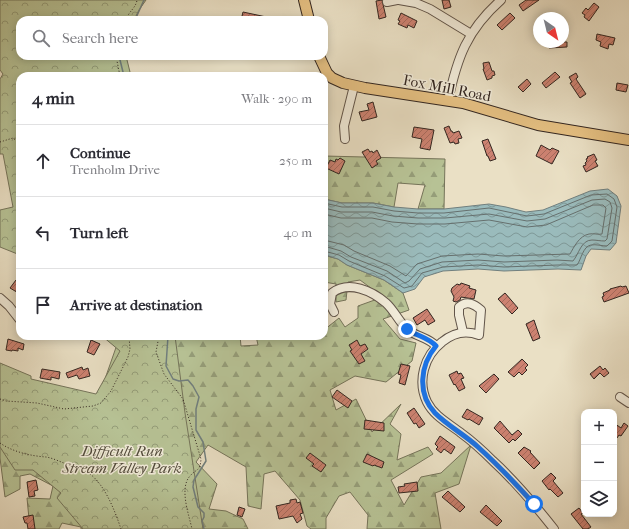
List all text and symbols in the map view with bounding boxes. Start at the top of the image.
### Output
north arrow [533,12,569,48]
search box [16,16,328,60]
icon: search [30,27,52,49]
text: Search here [62,29,138,47]
street label: Fox Mill Road [401,71,493,106]
text: 4 min [32,88,75,108]
text: Walk · 290 m [241,91,312,106]
text: Continue [70,144,130,162]
icon: ahead [32,150,54,172]
text: 250 m [279,153,312,168]
text: Trenholm Drive [70,162,160,177]
icon: left [32,222,54,244]
text: Turn left [70,224,128,242]
text: 40 m [284,225,312,240]
icon: arrive [32,294,54,316]
text: Arrive at destination [70,296,202,314]
route end [398,320,416,338]
map controls [581,409,617,517]
button: + [581,409,617,445]
park label: Difficult Run Stream Valley Park [61,442,182,477]
button: − [581,445,617,481]
button: layers [581,481,617,517]
route start [525,495,543,513]

